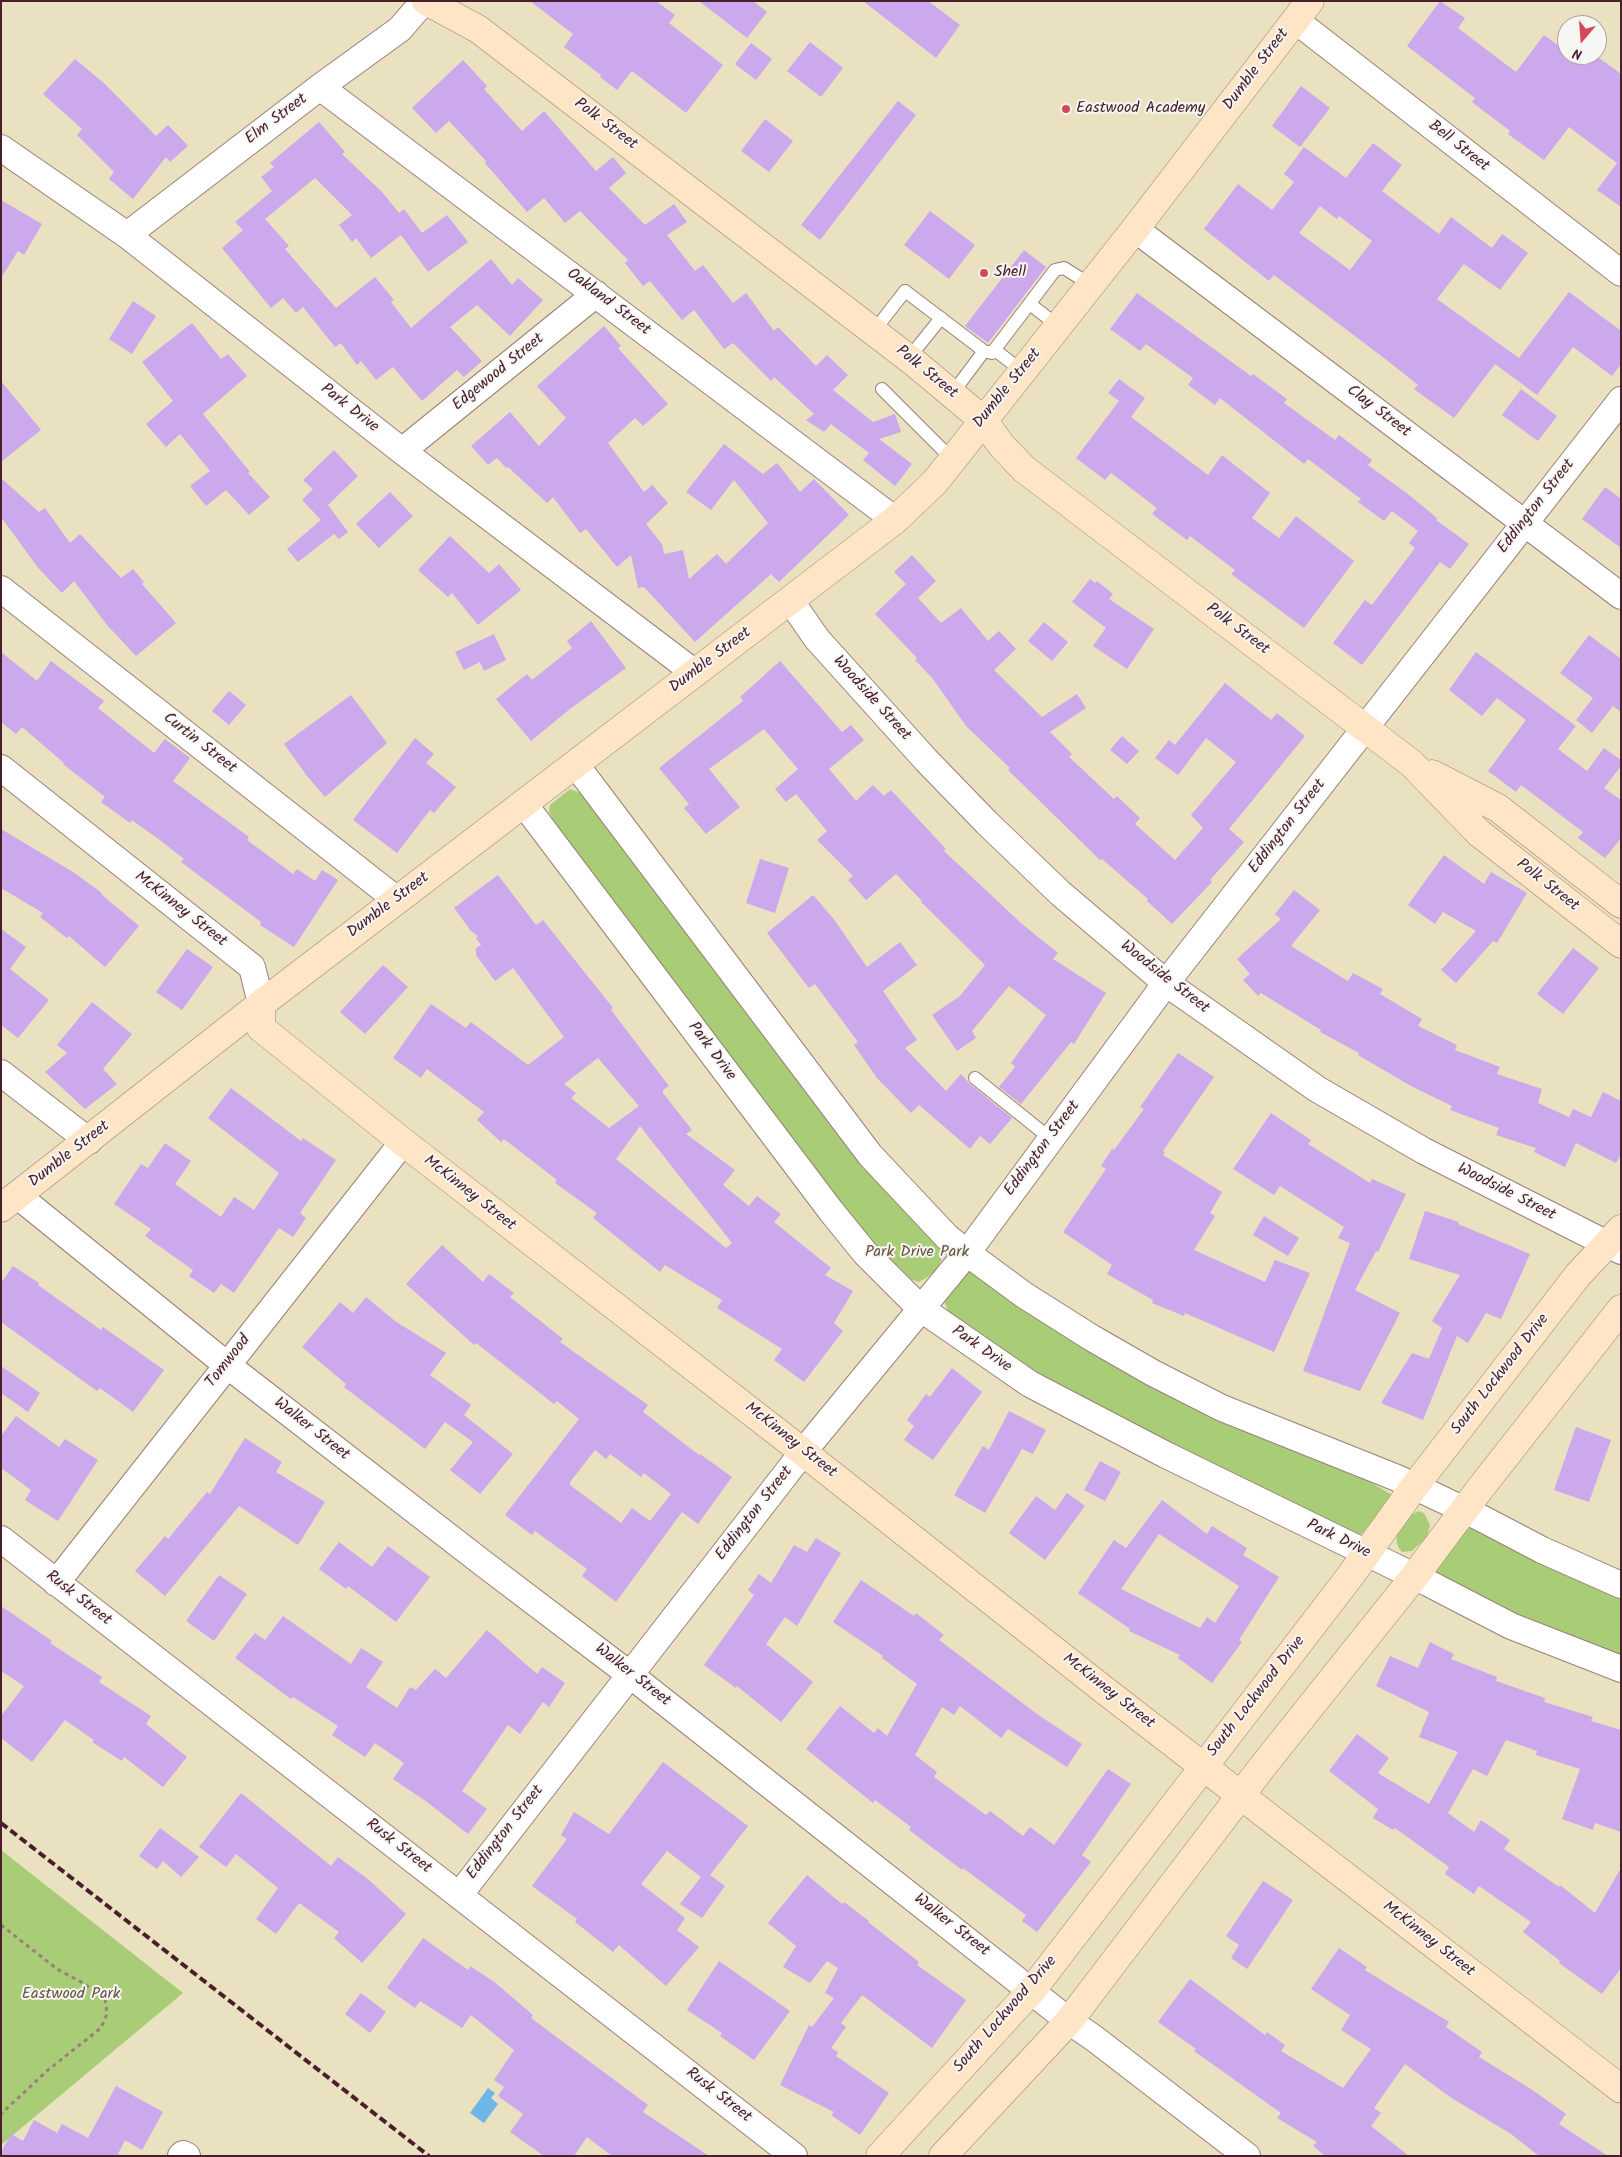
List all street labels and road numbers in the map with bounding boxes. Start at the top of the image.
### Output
street label: Dumble Street [1220,25,1294,115]
street label: Elm Street [242,90,312,150]
street label: Polk Street [570,95,640,155]
street label: Bell Street [1424,117,1492,177]
street label: Oakland Street [562,265,654,341]
street label: Edgewood Street [449,330,549,416]
street label: Polk Street [891,342,961,404]
street label: Dumble Street [970,345,1046,433]
street label: Park Drive [316,380,382,438]
street label: Clay Street [1342,382,1414,442]
street label: Eddington Street [1494,456,1580,558]
street label: Polk Street [1202,600,1272,660]
street label: Dumble Street [666,624,756,698]
street label: Woodside Street [828,653,914,745]
street label: Curtin Street [158,709,240,779]
street label: Eddington Street [1245,776,1331,878]
street label: Polk Street [1512,856,1582,916]
street label: McKinney Street [130,868,230,952]
street label: Dumble Street [344,869,434,943]
street label: Woodside Street [1116,937,1212,1019]
street label: Park Drive [683,1019,739,1085]
street label: Eddington Street [1001,1098,1085,1200]
street label: Dumble Street [26,1117,114,1193]
street label: McKinney Street [419,1152,519,1236]
street label: Woodside Street [1454,1160,1558,1226]
street label: South Lockwood Drive [1448,1311,1554,1439]
street label: Park Drive [947,1322,1015,1378]
street label: Tomwood [202,1332,256,1392]
street label: Walker Street [269,1394,353,1466]
street label: McKinney Street [740,1399,840,1483]
street label: Eddington Street [712,1463,798,1565]
street label: Park Drive [1303,1516,1373,1564]
street label: Rusk Street [41,1567,115,1631]
street label: South Lockwood Drive [1204,1633,1310,1761]
street label: Walker Street [590,1640,674,1712]
street label: McKinney Street [1058,1650,1158,1734]
street label: Eddington Street [463,1782,549,1884]
street label: Rusk Street [361,1815,435,1879]
street label: Walker Street [909,1890,993,1962]
street label: McKinney Street [1378,1898,1478,1982]
street label: South Lockwood Drive [950,1953,1062,2077]
street label: Rusk Street [681,2064,755,2128]

